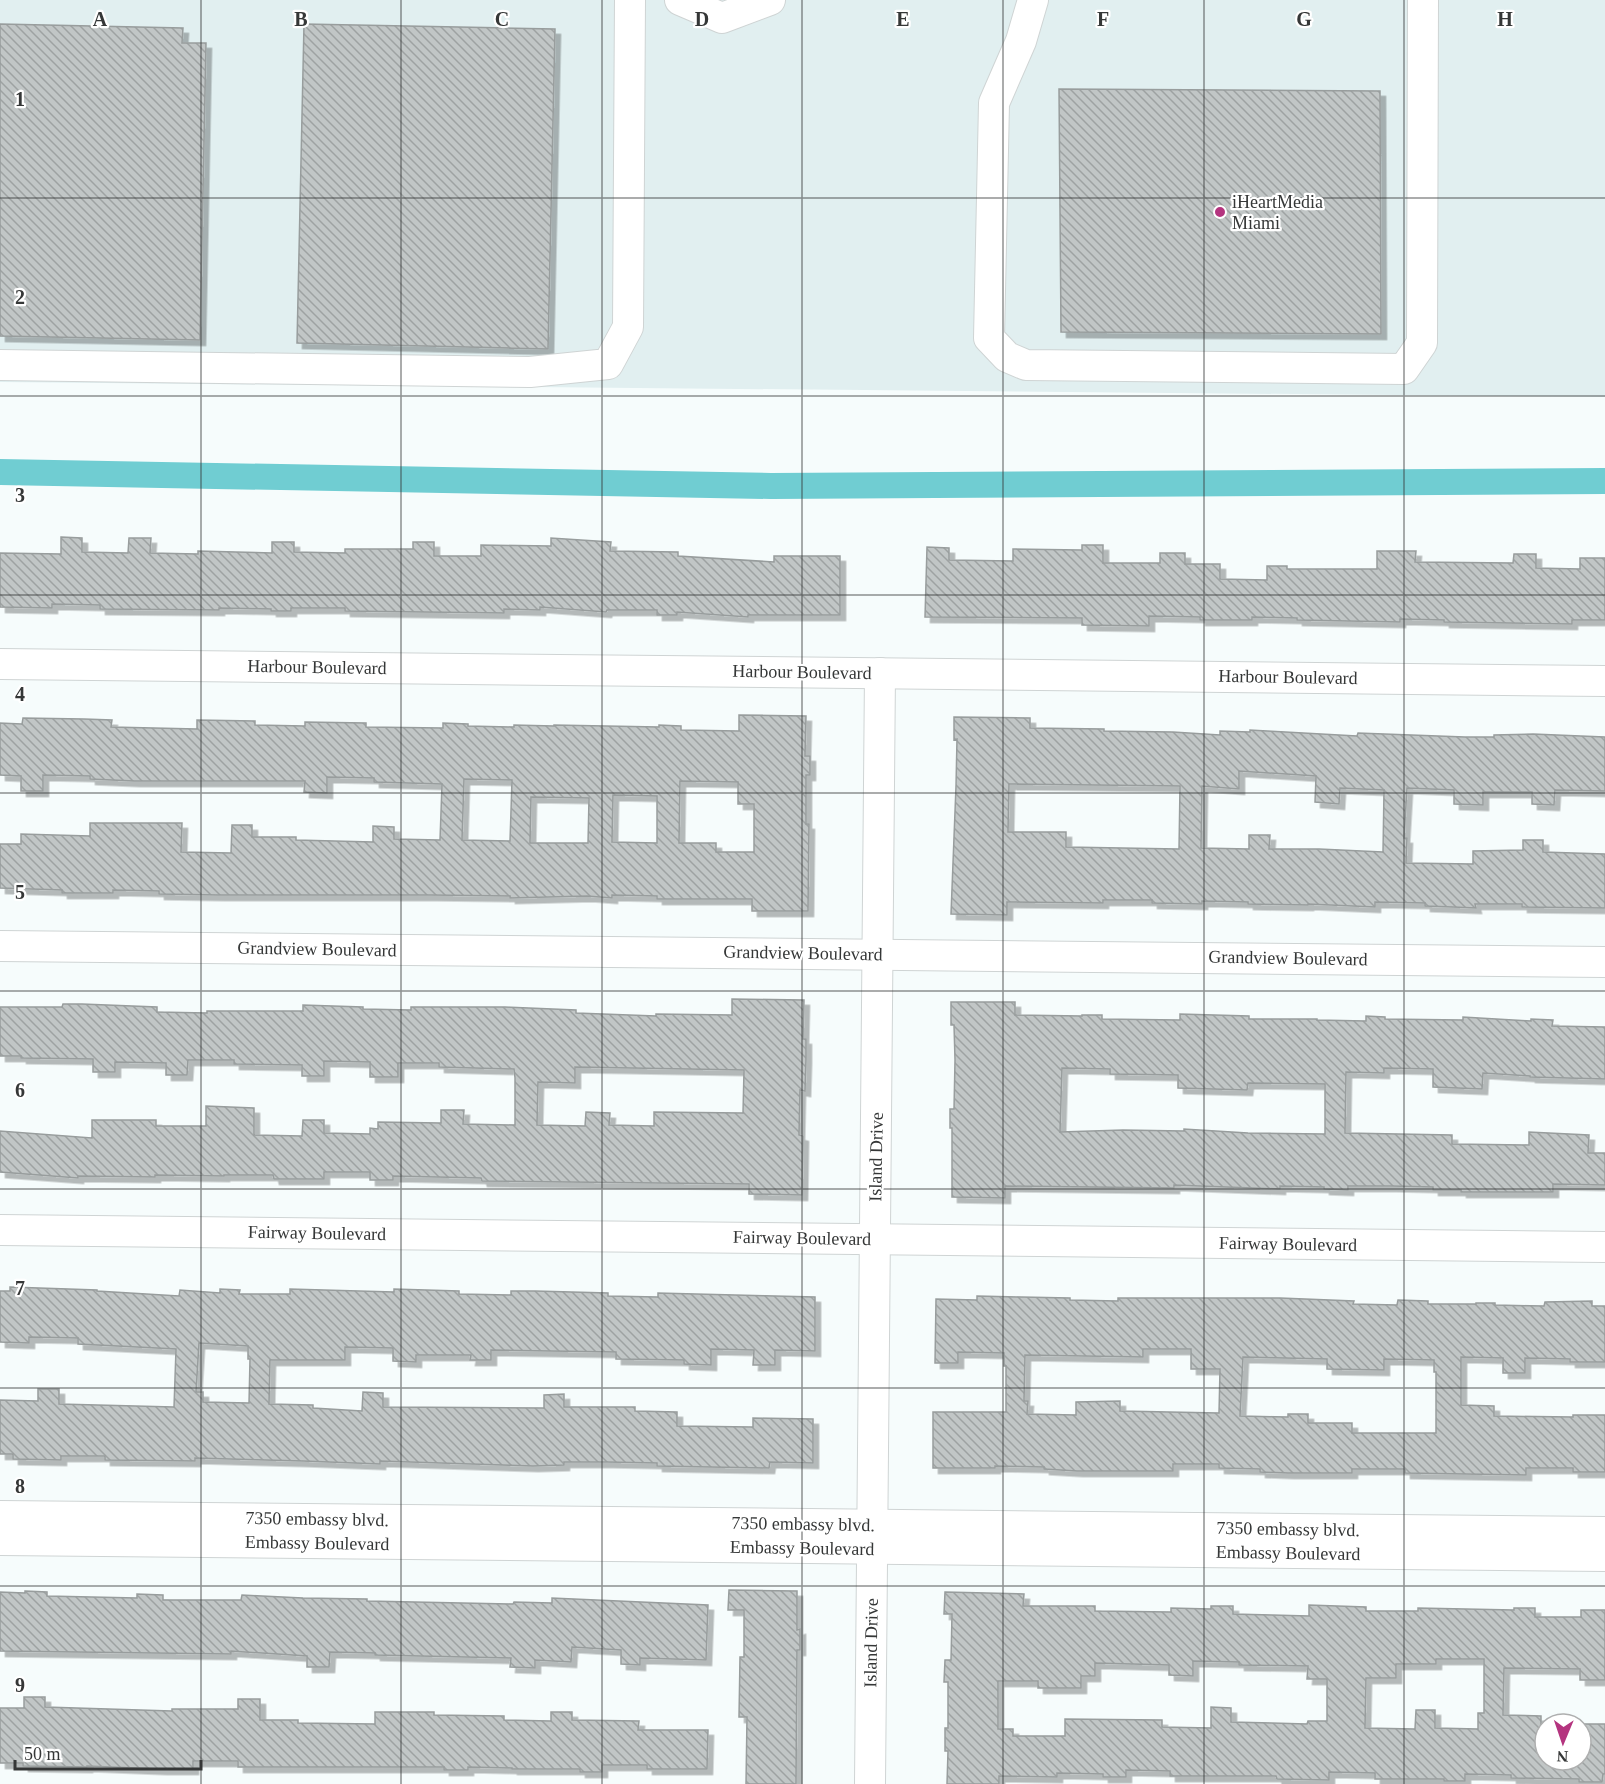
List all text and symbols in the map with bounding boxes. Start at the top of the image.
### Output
text: A [93,8,108,30]
text: B [294,8,308,30]
text: C [495,8,509,30]
text: D [695,8,709,30]
text: E [896,8,910,30]
text: F [1097,8,1109,30]
text: G [1296,8,1312,30]
text: H [1497,8,1513,30]
text: 1 [15,88,25,110]
place label: iHeartMedia Miami [1232,192,1323,233]
marker: iHeartMedia Miami [1213,205,1227,219]
text: 2 [15,286,25,308]
text: 3 [15,484,25,506]
street label: Harbour Boulevard [247,656,387,678]
street label: Harbour Boulevard [732,661,872,683]
street label: Harbour Boulevard [1218,666,1358,688]
text: 4 [15,683,25,705]
text: 5 [15,881,25,903]
street label: Grandview Boulevard [237,938,397,960]
street label: Grandview Boulevard [723,942,883,964]
street label: Grandview Boulevard [1208,947,1368,969]
text: 6 [15,1079,25,1101]
street label: Island Drive [865,1112,887,1202]
street label: Fairway Boulevard [248,1222,386,1244]
street label: Fairway Boulevard [733,1227,871,1249]
street label: Fairway Boulevard [1219,1233,1357,1255]
text: 7 [15,1277,25,1299]
text: 8 [15,1475,25,1497]
street label: 7350 embassy blvd. [245,1508,389,1530]
street label: 7350 embassy blvd. [731,1513,875,1535]
street label: 7350 embassy blvd. [1216,1518,1360,1540]
street label: Embassy Boulevard [245,1532,389,1554]
street label: Embassy Boulevard [730,1537,874,1559]
street label: Embassy Boulevard [1216,1542,1360,1564]
street label: Island Drive [860,1598,882,1688]
text: 9 [15,1674,25,1696]
north arrow [1533,1712,1593,1772]
scale bar [15,1733,201,1771]
text: 50 m [24,1744,61,1764]
text: N [1556,1748,1569,1765]

